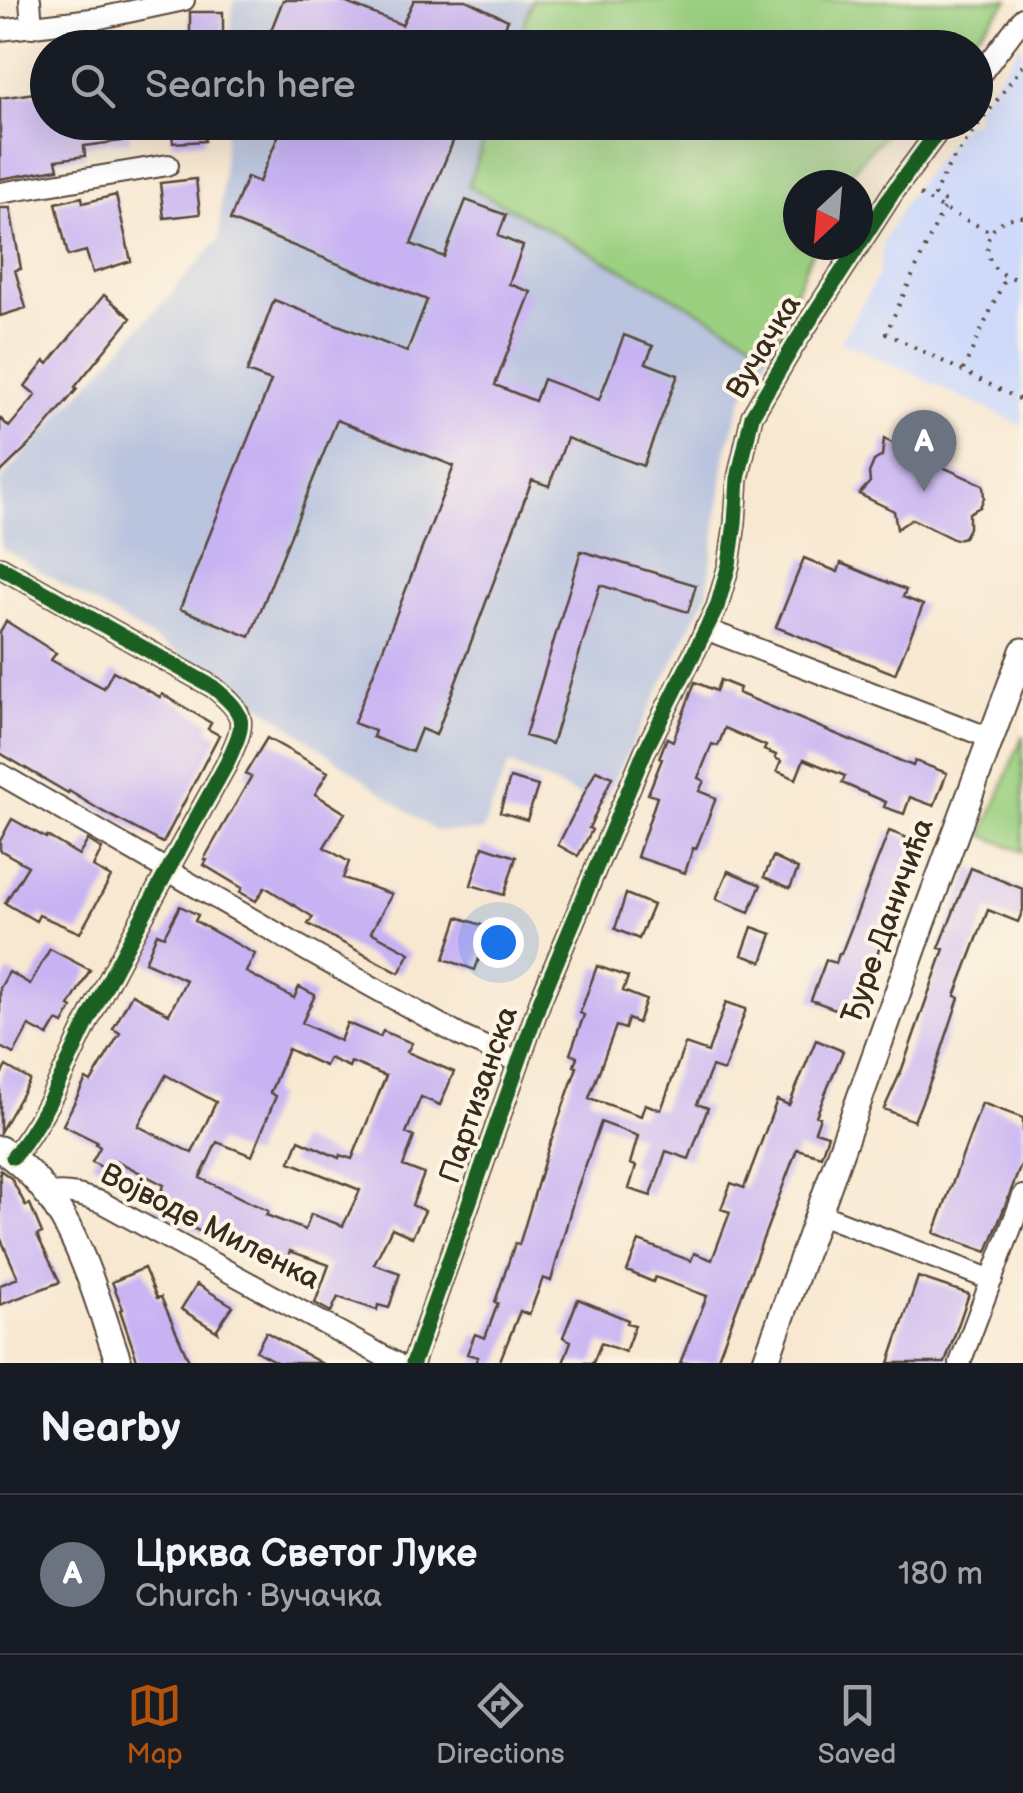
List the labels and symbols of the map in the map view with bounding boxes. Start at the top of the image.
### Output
north arrow [783,170,873,260]
street label: Вучачка [719,288,809,405]
pin: A [892,410,956,492]
street label: Ђуре Даничића [834,813,942,1028]
your location [473,917,524,968]
street label: Партизанска [432,1002,526,1188]
street label: Војводе Миленка [95,1156,326,1298]

